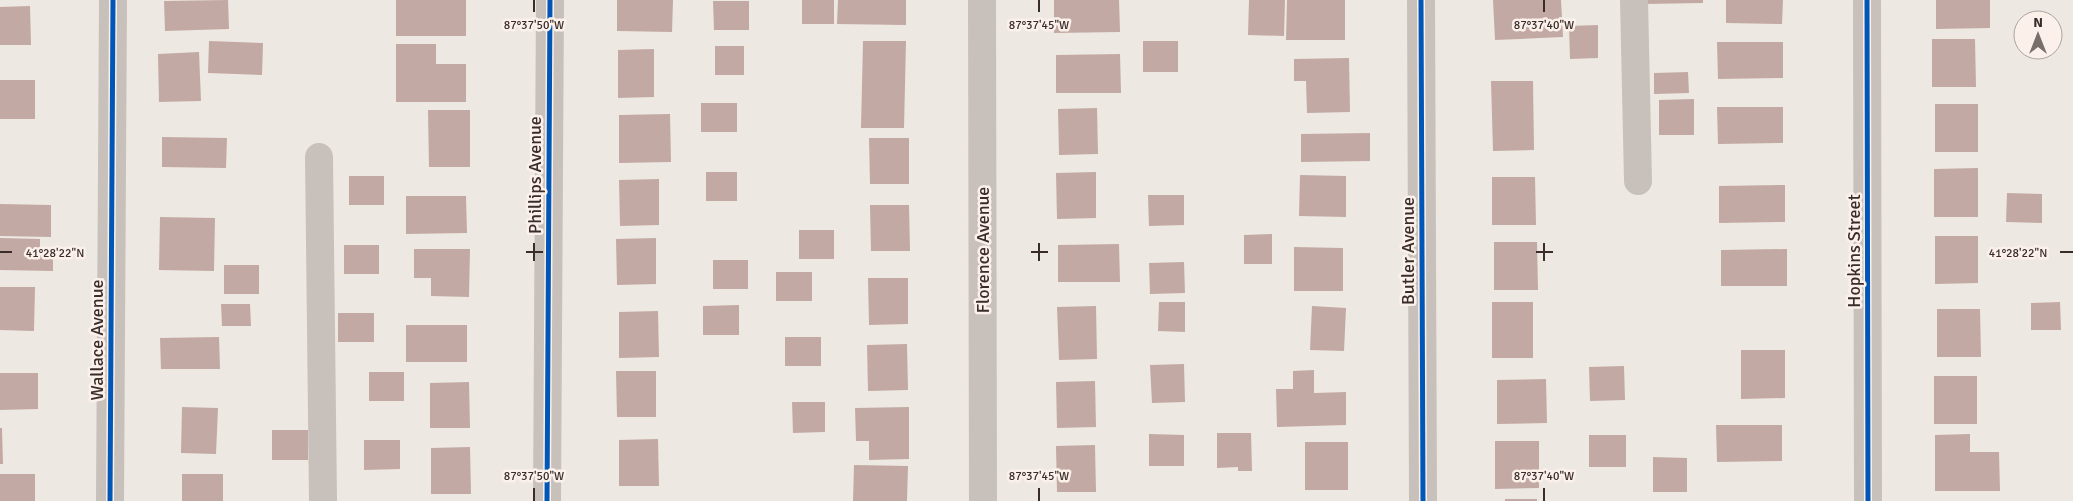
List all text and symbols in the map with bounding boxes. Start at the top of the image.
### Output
north arrow [2013,10,2063,60]
text: N [2033,14,2043,31]
text: 87°37'50"W [504,18,564,33]
text: 87°37'45"W [1009,18,1069,33]
text: 87°37'40"W [1514,18,1574,33]
street label: Phillips Avenue [524,116,546,234]
street label: Florence Avenue [972,187,994,313]
street label: Hopkins Street [1843,194,1865,308]
street label: Butler Avenue [1397,197,1419,305]
text: 41°28'22"N [26,246,84,261]
text: 41°28'22"N [1989,246,2047,261]
street label: Wallace Avenue [86,280,108,400]
text: 87°37'50"W [504,469,564,484]
text: 87°37'45"W [1009,469,1069,484]
text: 87°37'40"W [1514,469,1574,484]

